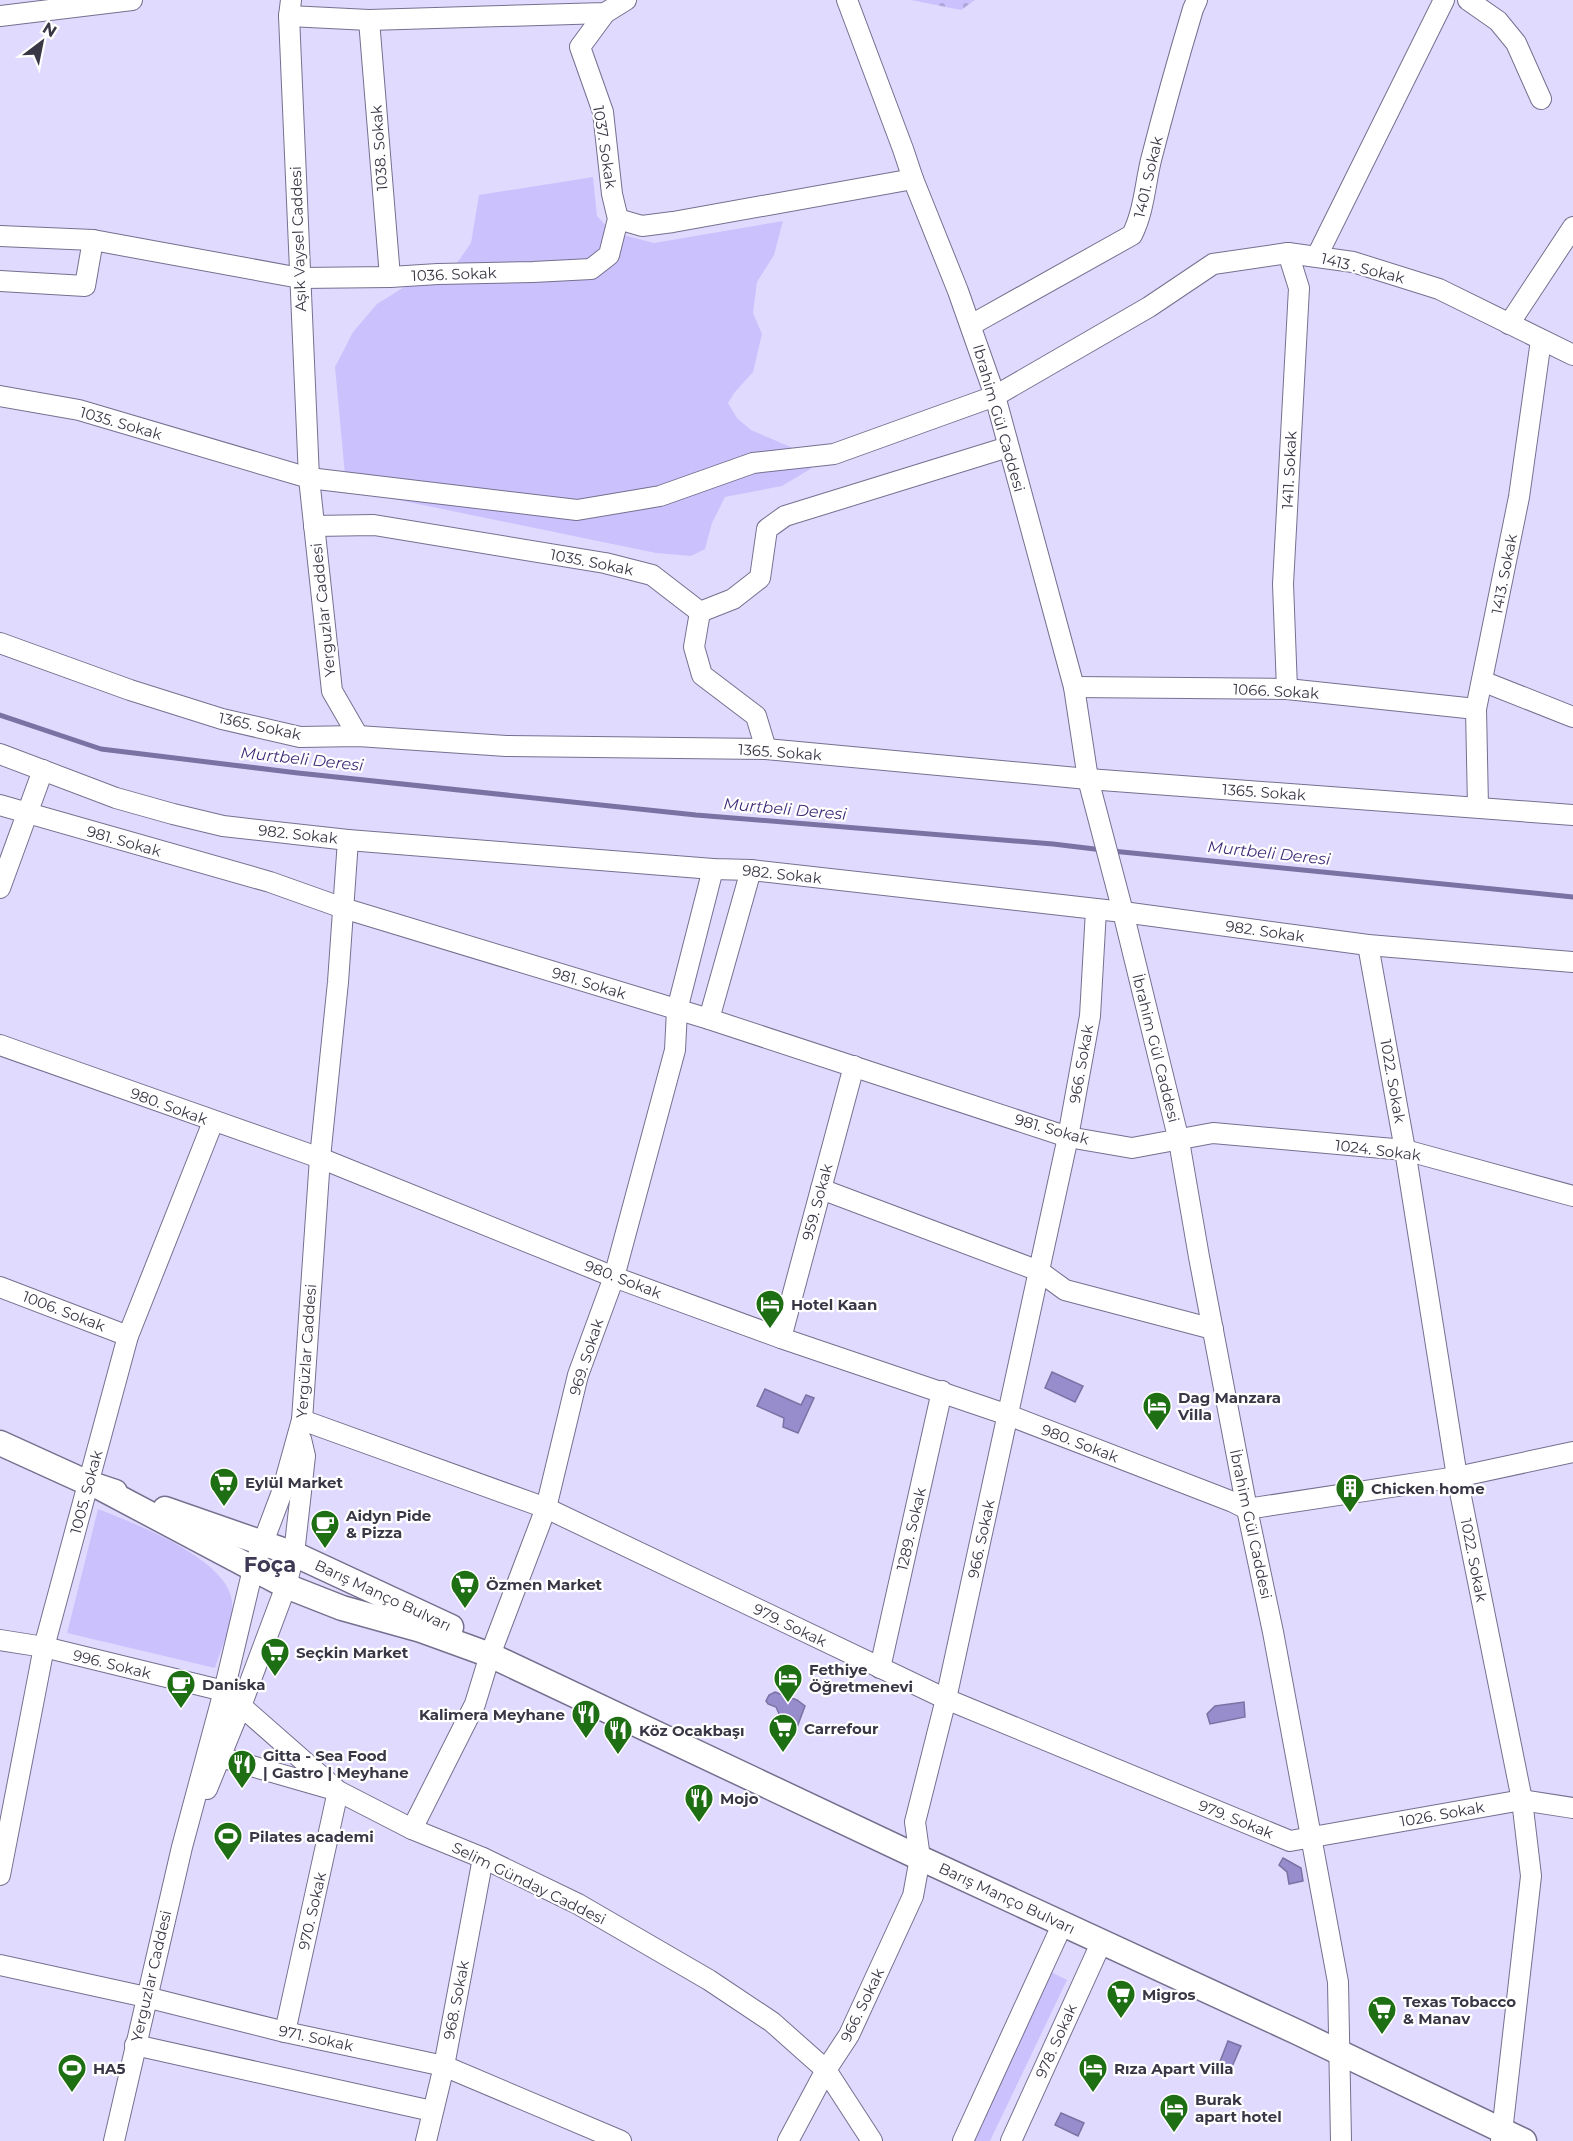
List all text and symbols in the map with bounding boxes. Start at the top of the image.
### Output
north arrow [12,12,72,72]
text: N [39,18,60,41]
street label: 1037. Sokak [589,104,621,190]
street label: 1038. Sokak [367,105,391,191]
street label: 1401. Sokak [1129,134,1167,220]
street label: Aşık Vaysel Caddesi [286,166,310,312]
street label: 1413 . Sokak [1319,248,1407,288]
street label: 1036. Sokak [411,263,497,285]
street label: Ibrahim Gül Caddesi [969,342,1029,494]
street label: 1035. Sokak [78,402,164,444]
street label: 1411. Sokak [1277,430,1301,510]
street label: 1413. Sokak [1487,532,1521,616]
street label: Yerguzlar Caddesi [307,542,339,678]
street label: 1035. Sokak [549,545,635,579]
street label: 1066. Sokak [1232,679,1320,703]
street label: 1365. Sokak [217,708,303,744]
street label: 1365. Sokak [737,740,823,764]
water label: Murtbeli Deresi [240,743,365,775]
street label: 1365. Sokak [1221,780,1307,804]
water label: Murtbeli Deresi [723,794,848,824]
street label: 982. Sokak [257,820,339,848]
street label: 981. Sokak [85,821,163,861]
water label: Murtbeli Deresi [1207,837,1332,869]
street label: 982. Sokak [741,860,823,888]
street label: 982. Sokak [1224,916,1306,946]
street label: 981. Sokak [550,963,628,1003]
street label: İbrahim Gül Caddesi [1128,972,1184,1124]
street label: 966. Sokak [1065,1023,1097,1105]
street label: 1022. Sokak [1376,1038,1410,1124]
street label: 980. Sokak [128,1083,210,1129]
street label: 981. Sokak [1013,1109,1091,1149]
street label: 1024. Sokak [1334,1135,1422,1165]
street label: 959. Sokak [798,1161,836,1243]
street label: 980. Sokak [582,1256,664,1302]
street label: Yergüzlar Caddesi [292,1283,320,1419]
street label: 1006. Sokak [20,1287,108,1335]
hotel icon: Hotel Kaan [754,1288,786,1330]
place label: Hotel Kaan [791,1295,877,1314]
street label: 969. Sokak [565,1316,607,1398]
place label: Dag Manzara Villa [1177,1388,1281,1424]
hotel icon: Dag Manzara Villa [1141,1390,1173,1432]
street label: 980. Sokak [1039,1420,1121,1466]
street label: İbrahim Gül Caddesi [1226,1447,1276,1601]
street label: 1005. Sokak [66,1448,106,1536]
supermarket icon: Eylül Market [208,1466,240,1508]
building icon: Chicken home [1334,1472,1366,1514]
place label: Eylül Market [245,1473,344,1492]
place label: Chicken home [1371,1479,1485,1498]
street label: 1289. Sokak [892,1485,930,1572]
street label: 966. Sokak [963,1498,999,1580]
place label: Aidyn Pide & Pizza [345,1506,431,1542]
cafe icon: Aidyn Pide & Pizza [309,1508,341,1550]
street label: 1022. Sokak [1457,1517,1491,1604]
district label: Foça [244,1552,296,1577]
street label: Barış Manço Bulvarı [312,1555,454,1635]
supermarket icon: Özmen Market [449,1568,481,1610]
place label: Özmen Market [486,1575,603,1594]
street label: 979. Sokak [750,1599,830,1651]
supermarket icon: Seçkin Market [259,1636,291,1678]
place label: Seçkin Market [296,1643,409,1662]
street label: 996. Sokak [71,1645,153,1683]
place label: Fethiye Öğretmenevi [809,1660,913,1696]
hotel icon: Fethiye Öğretmenevi [772,1662,804,1704]
cafe icon: Daniska [165,1668,197,1710]
place label: Daniska [202,1675,265,1694]
restaurant icon: Kalimera Meyhane [570,1698,602,1740]
place label: Kalimera Meyhane [419,1705,565,1724]
supermarket icon: Carrefour [767,1712,799,1754]
restaurant icon: Köz Ocakbaşı [602,1714,634,1756]
place label: Carrefour [804,1719,879,1738]
place label: Köz Ocakbaşı [639,1721,744,1740]
place label: Gitta - Sea Food | Gastro | Meyhane [263,1746,409,1782]
restaurant icon: Gitta - Sea Food | Gastro | Meyhane [226,1748,258,1790]
restaurant icon: Mojo [683,1782,715,1824]
place label: Mojo [720,1789,759,1808]
street label: 979. Sokak [1196,1795,1276,1843]
street label: 1026. Sokak [1398,1797,1486,1831]
sports icon: Pilates academi [212,1820,244,1862]
place label: Pilates academi [249,1827,374,1846]
street label: Selim Günday Caddesi [449,1837,609,1929]
street label: Barış Manço Bulvarı [936,1858,1078,1938]
street label: 970. Sokak [294,1870,330,1952]
street label: Yerguzlar Caddesi [127,1908,175,2044]
street label: 968. Sokak [439,1959,473,2041]
street label: 966. Sokak [836,1965,888,2045]
supermarket icon: Migros [1105,1978,1137,2020]
place label: Migros [1142,1985,1196,2004]
place label: Texas Tobacco & Manav [1403,1992,1516,2028]
supermarket icon: Texas Tobacco & Manav [1366,1994,1398,2036]
street label: 978. Sokak [1031,2001,1081,2081]
street label: 971. Sokak [277,2021,355,2055]
sports icon: HA5 [56,2052,88,2094]
hotel icon: Rıza Apart Villa [1077,2052,1109,2094]
place label: HA5 [93,2059,126,2078]
place label: Rıza Apart Villa [1114,2059,1234,2078]
place label: Burak apart hotel [1195,2090,1282,2126]
hotel icon: Burak apart hotel [1158,2092,1190,2134]

